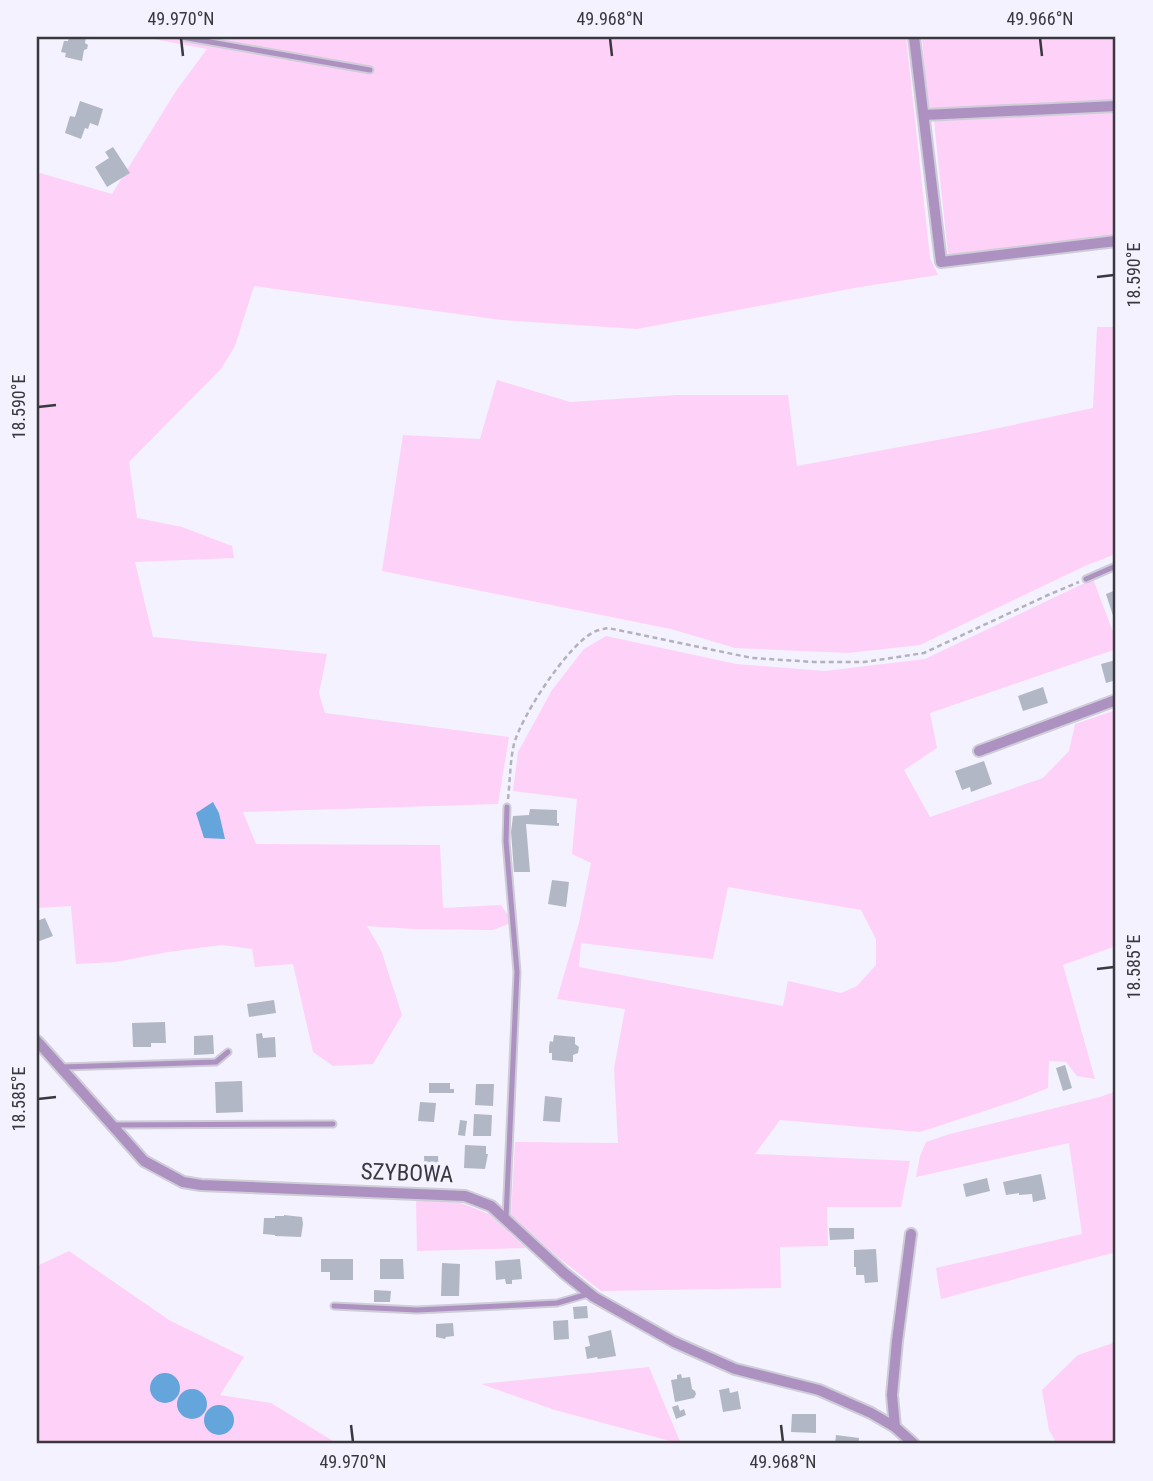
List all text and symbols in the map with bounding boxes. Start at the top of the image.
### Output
text: 49.970°N [147,8,215,29]
text: 49.968°N [576,8,644,29]
text: 49.966°N [1006,8,1074,29]
text: 18.590°E [1123,243,1144,307]
text: 18.590°E [8,375,29,439]
text: 18.585°E [1123,935,1144,999]
text: 18.585°E [8,1067,29,1131]
street label: SZYBOWA [360,1158,454,1188]
text: 49.970°N [319,1451,387,1472]
text: 49.968°N [749,1451,817,1472]

